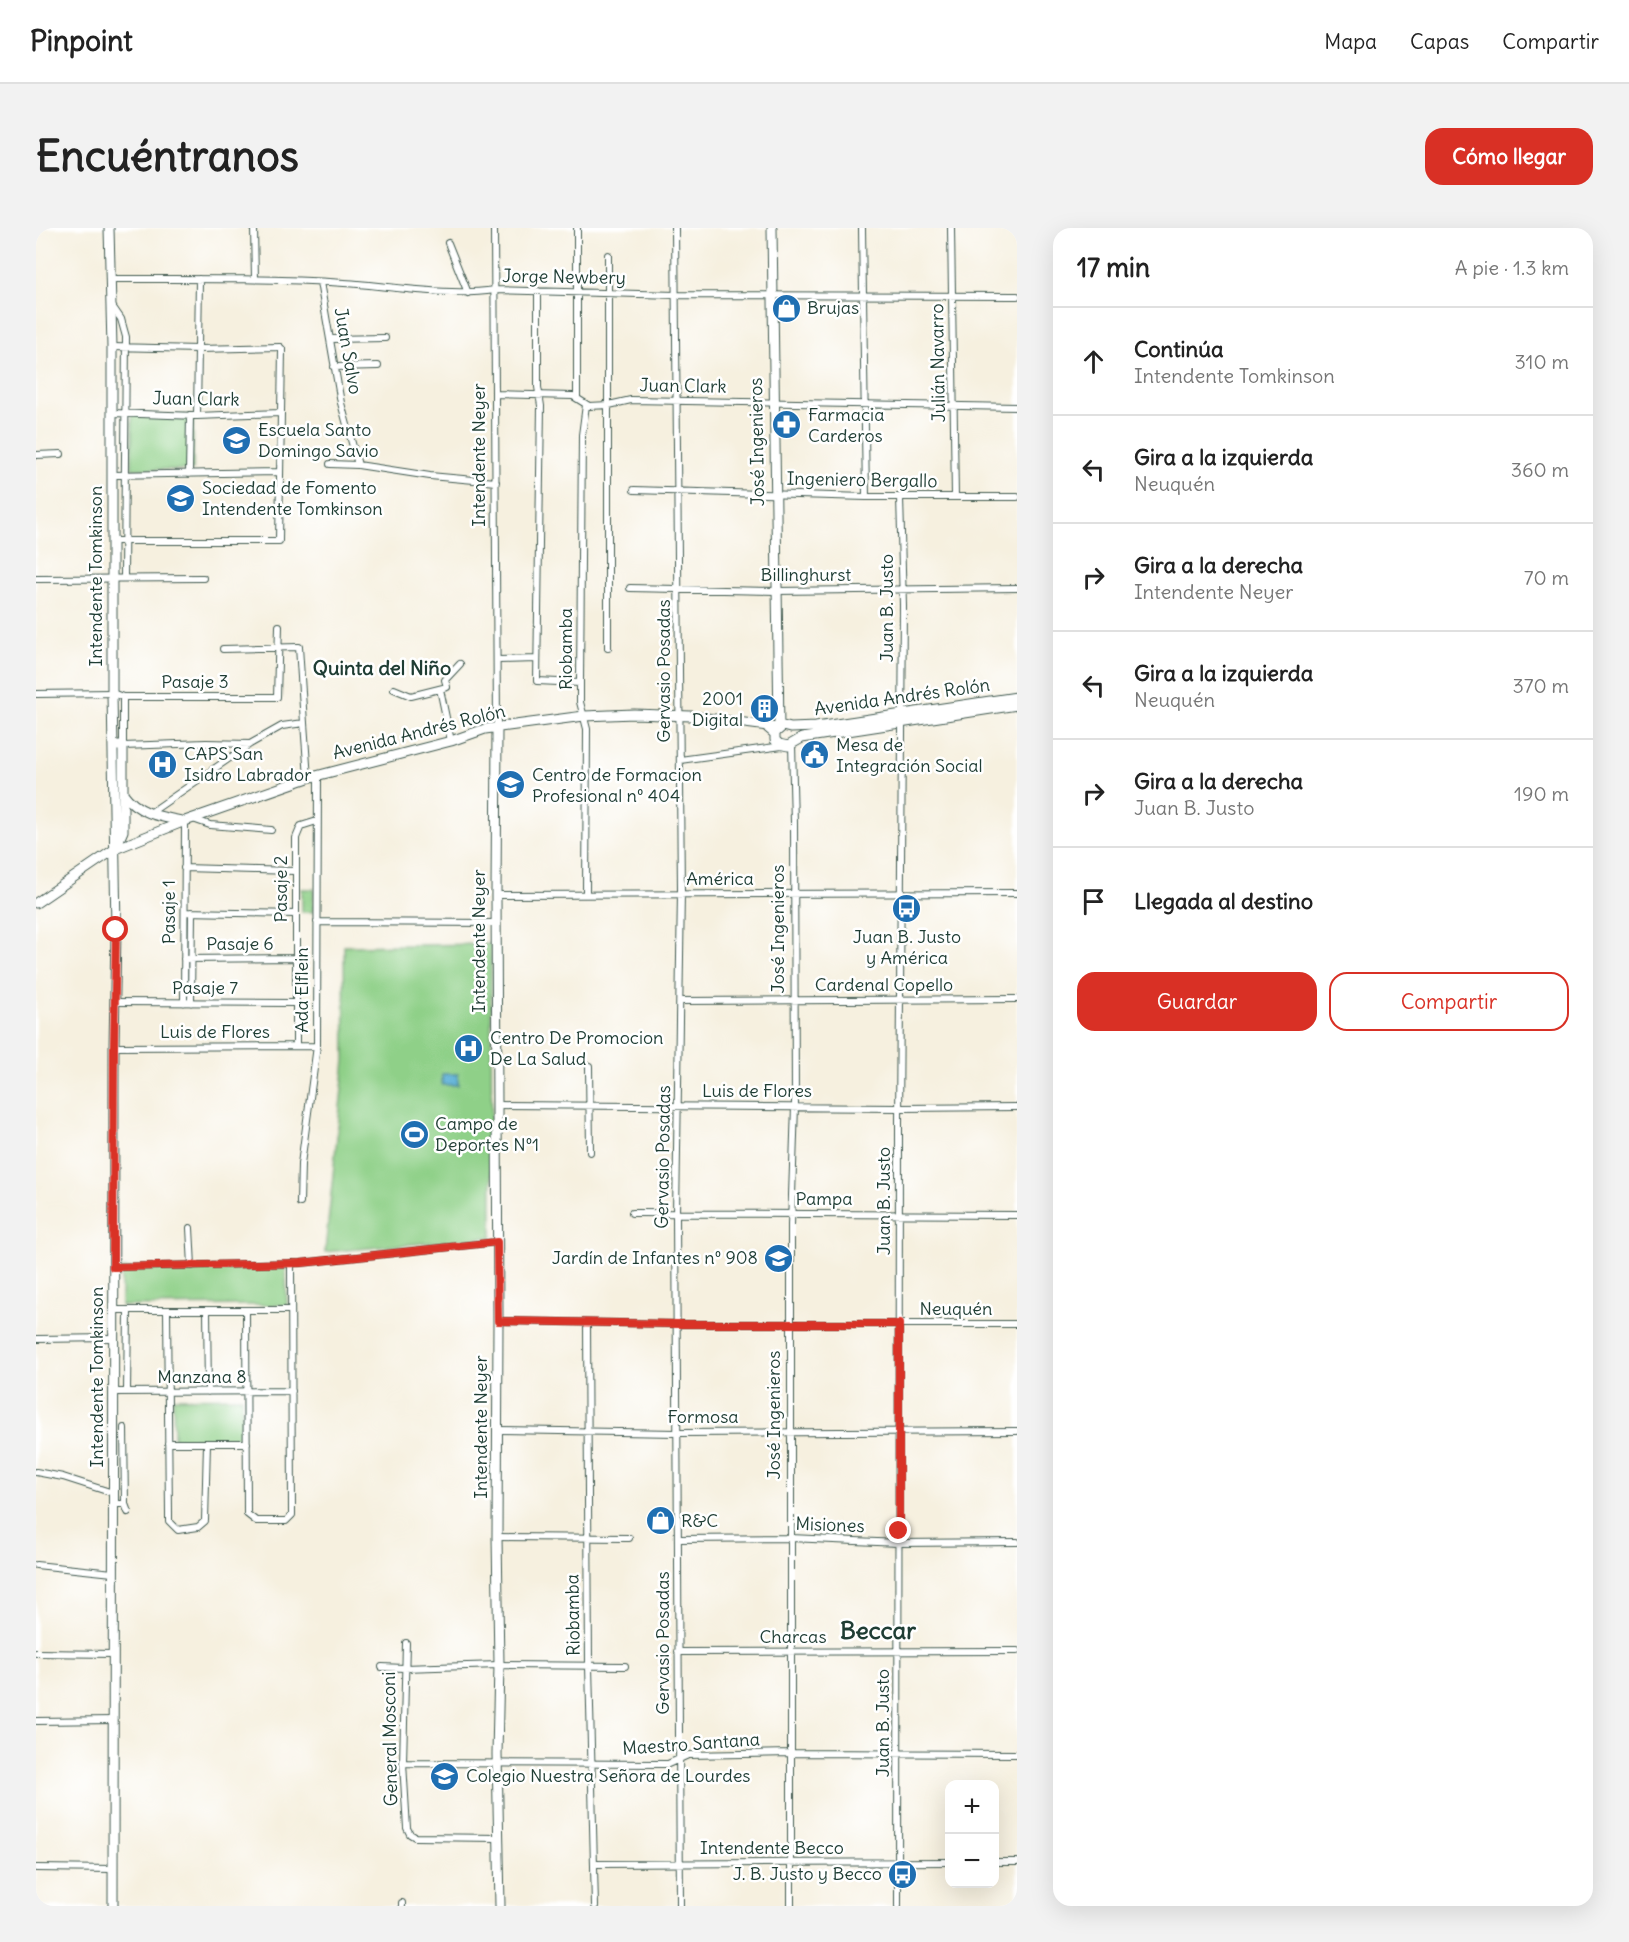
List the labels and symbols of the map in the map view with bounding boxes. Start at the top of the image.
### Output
street label: Jorge Newbery [502,264,626,289]
shop icon: Brujas [770,292,802,324]
place label: Brujas [807,296,859,319]
street label: Julián Navarro [925,303,950,423]
street label: Juan Salvo [330,306,367,396]
street label: Juan Clark [639,373,727,398]
street label: José Ingenieros [744,377,769,507]
street label: Intendente Neyer [467,383,490,527]
street label: Juan Clark [152,386,240,411]
place label: Farmacia Carderos [808,403,884,447]
pharmacy icon: Farmacia Carderos [771,409,803,441]
place label: Escuela Santo Domingo Savio [258,418,379,462]
school or university icon: Escuela Santo Domingo Savio [221,424,253,456]
street label: Ingeniero Bergallo [786,467,938,492]
place label: Sociedad de Fomento Intendente Tomkinson [202,476,383,520]
school or university icon: Sociedad de Fomento Intendente Tomkinson [165,482,197,514]
street label: Intendente Tomkinson [84,486,107,666]
street label: Juan B. Justo [875,554,898,662]
street label: Billinghurst [761,563,851,586]
street label: Gervasio Posadas [652,599,675,743]
street label: Riobamba [554,608,577,690]
district label: Quinta del Niño [313,655,451,680]
street label: Pasaje 3 [161,670,229,693]
street label: Avenida Andrés Rolón [813,673,991,720]
place label: 2001 Digital [692,687,743,731]
building icon: 2001 Digital [748,693,780,725]
street label: Avenida Andrés Rolón [330,699,508,764]
place label: Mesa de Integración Social [836,733,983,777]
public building icon: Mesa de Integración Social [799,739,831,771]
place label: CAPS San Isidro Labrador [184,742,312,786]
hospital icon: CAPS San Isidro Labrador [147,748,179,780]
place label: Centro de Formacion Profesional nº 404 [532,763,702,807]
school or university icon: Centro de Formacion Profesional nº 404 [495,769,527,801]
street label: Pasaje 2 [269,855,292,923]
street label: José Ingenieros [766,865,789,993]
street label: América [686,867,754,890]
street label: Intendente Neyer [467,869,490,1013]
street label: Pasaje 1 [157,880,180,944]
bus stop icon: Juan B. Justo y América [891,892,923,924]
route start [102,916,128,942]
place label: Juan B. Justo y América [853,925,961,969]
street label: Pasaje 6 [206,932,274,955]
street label: Ada Elflein [290,947,313,1033]
street label: Cardenal Copello [815,973,953,996]
street label: Pasaje 7 [172,976,238,999]
street label: Luis de Flores [160,1020,270,1043]
place label: Centro De Promocion De La Salud [490,1026,663,1070]
hospital icon: Centro De Promocion De La Salud [453,1032,485,1064]
street label: Luis de Flores [702,1079,812,1102]
street label: Gervasio Posadas [650,1085,675,1229]
place label: Campo de Deportes Nº1 [435,1112,539,1156]
sports icon: Campo de Deportes Nº1 [398,1118,430,1150]
street label: Juan B. Justo [872,1147,895,1255]
street label: Pampa [796,1187,853,1210]
school or university icon: Jardín de Infantes nº 908 [763,1242,795,1274]
place label: Jardín de Infantes nº 908 [552,1246,758,1269]
street label: Intendente Tomkinson [85,1287,108,1467]
street label: Neuquén [920,1297,992,1320]
street label: José Ingenieros [762,1351,785,1479]
street label: Intendente Neyer [469,1355,492,1499]
street label: Manzana 8 [157,1365,247,1388]
street label: Formosa [667,1405,739,1428]
shop icon: R&C [644,1505,676,1537]
place label: R&C [681,1509,718,1532]
street label: Misiones [795,1512,865,1537]
route end [885,1517,911,1543]
street label: Gervasio Posadas [651,1571,674,1715]
street label: Riobamba [560,1574,585,1656]
district label: Beccar [840,1615,916,1645]
street label: Charcas [759,1625,827,1648]
street label: Juan B. Justo [871,1669,894,1777]
street label: General Mosconi [377,1671,402,1807]
street label: Maestro Santana [621,1727,760,1760]
school or university icon: Colegio Nuestra Señora de Lourdes [429,1760,461,1792]
place label: Colegio Nuestra Señora de Lourdes [466,1764,751,1787]
street label: Intendente Becco [700,1836,844,1859]
bus stop icon: J. B. Justo y Becco [887,1858,919,1890]
place label: J. B. Justo y Becco [733,1862,882,1885]

